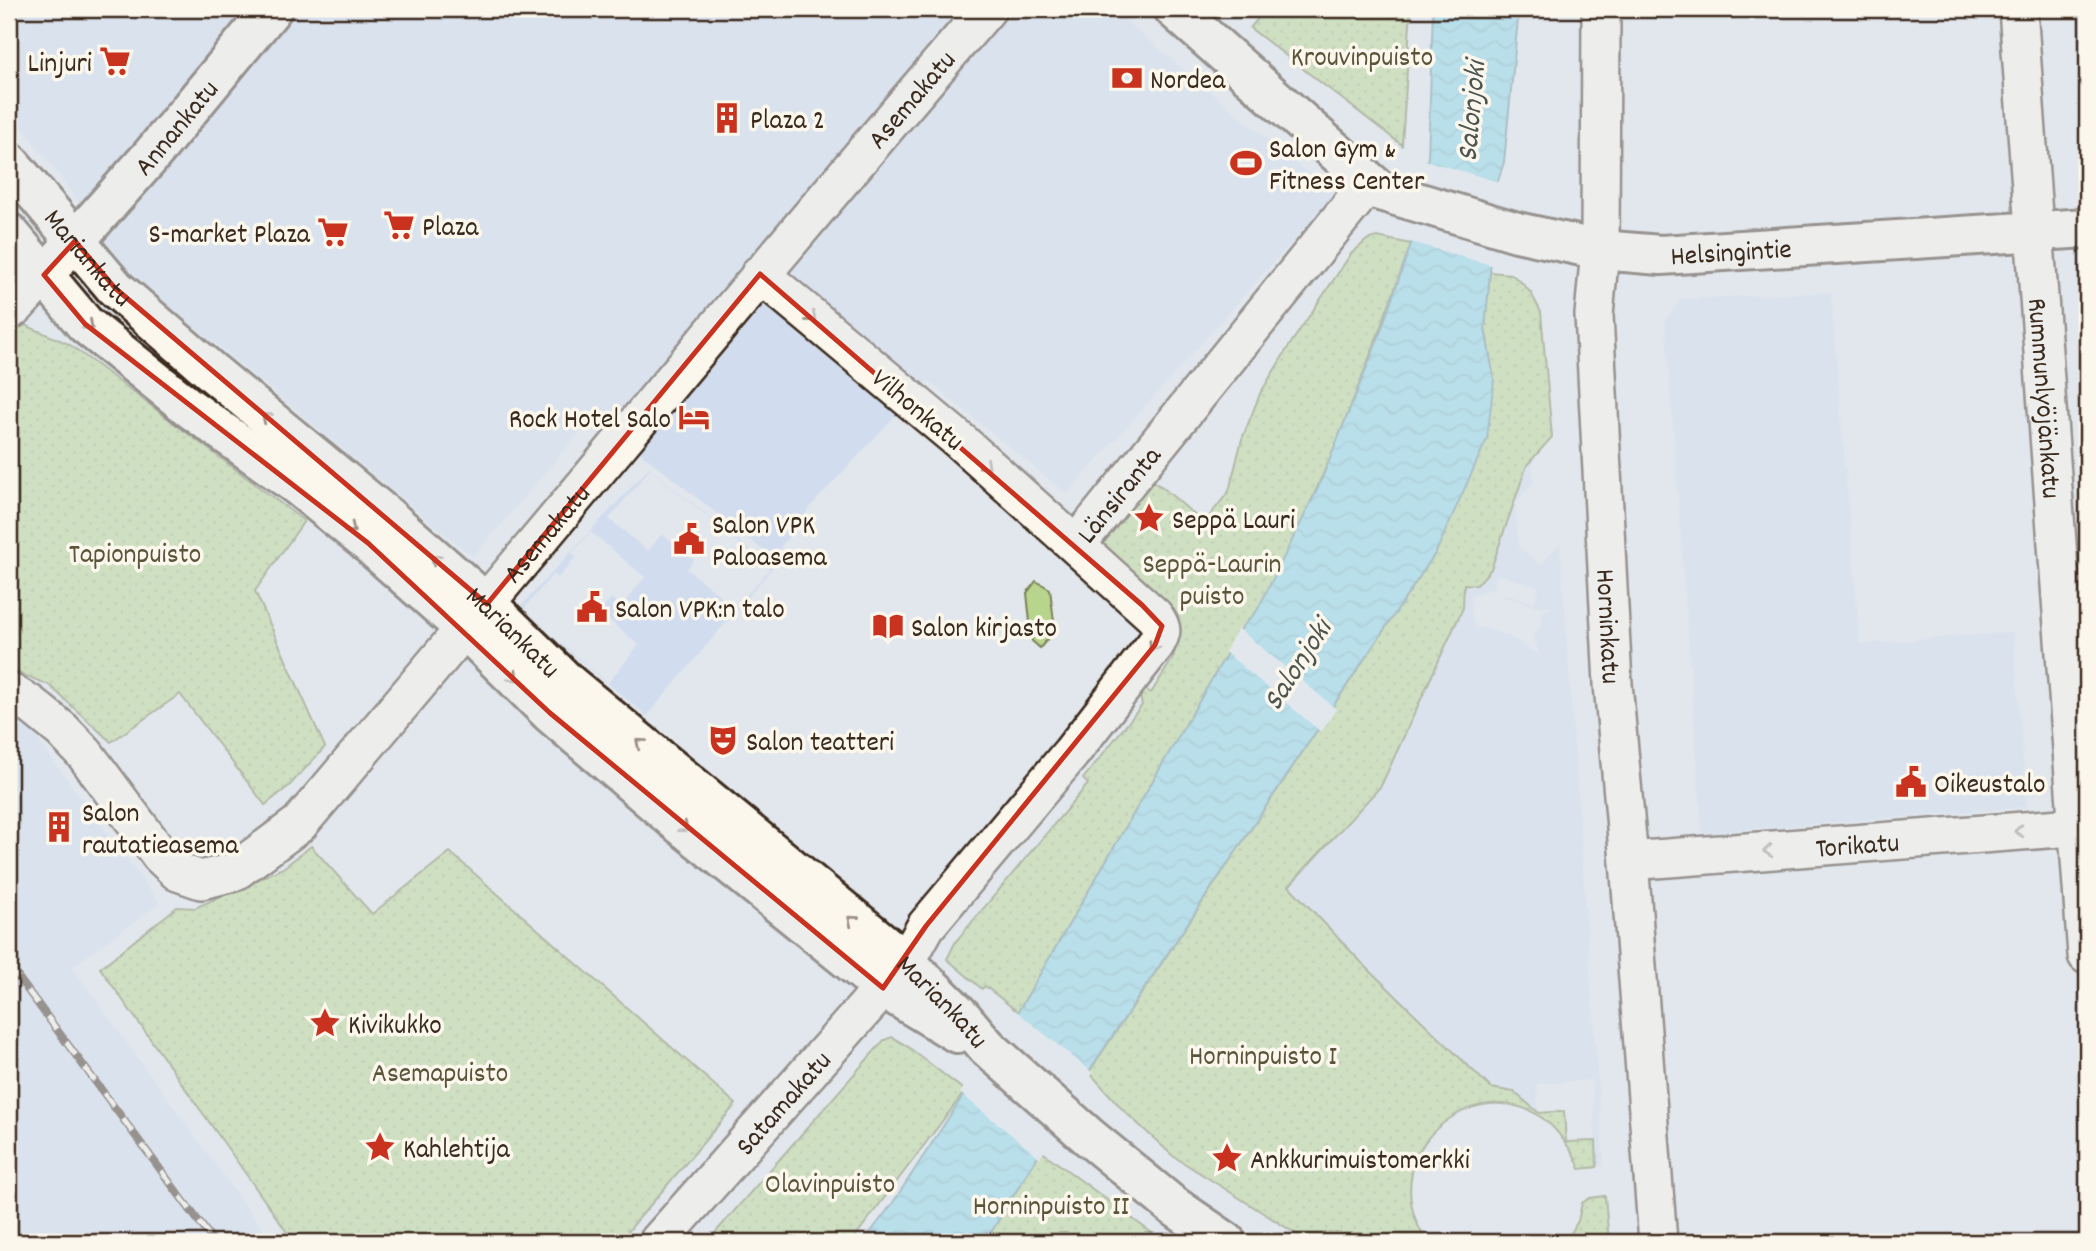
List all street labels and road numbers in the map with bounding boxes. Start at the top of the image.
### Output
street label: Asemakatu [860,44,968,160]
street label: Annankatu [127,73,231,187]
street label: Mariankatu [32,202,139,319]
street label: Helsingintie [1669,232,1793,279]
street label: Rummunlyöjänkatu [2014,297,2069,500]
street label: Vilhonkatu [861,361,971,463]
street label: Länsiranta [1070,439,1174,554]
street label: Asemakatu [496,477,603,594]
street label: Horninkatu [1582,568,1628,685]
street label: Mariankatu [455,579,567,690]
street label: Torikatu [1814,825,1901,872]
street label: Mariankatu [885,948,995,1059]
street label: Satamakatu [728,1044,843,1167]

